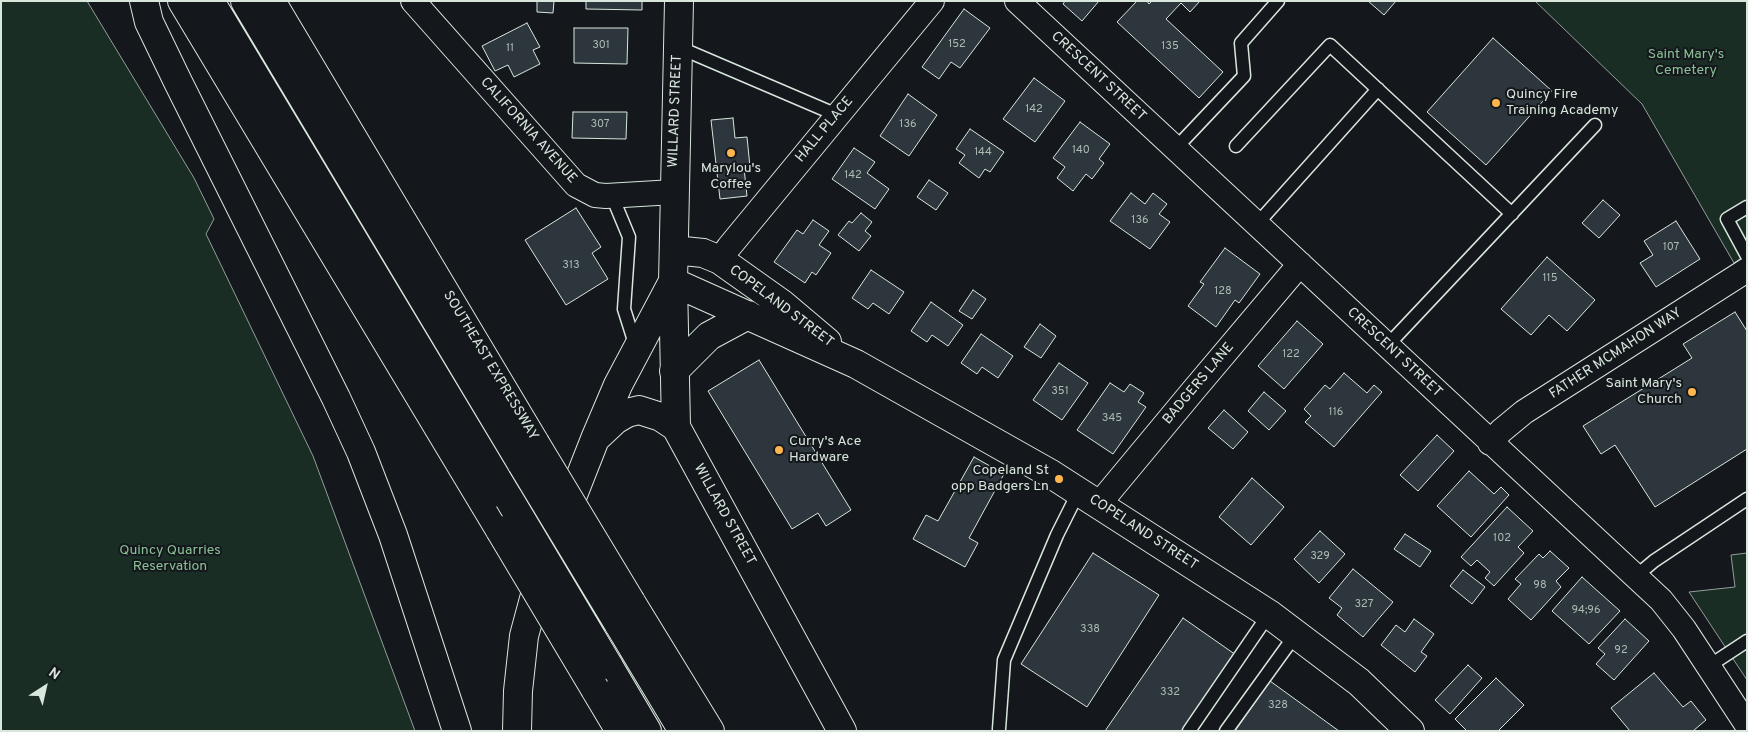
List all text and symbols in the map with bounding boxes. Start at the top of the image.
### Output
street label: CRESCENT STREET [1047,29,1149,125]
house number: 152 [948,38,966,52]
house number: 301 [592,39,610,53]
house number: 135 [1161,40,1179,54]
house number: 11 [506,42,514,56]
park label: Saint Mary's Cemetery [1648,47,1724,80]
street label: WILLARD STREET [666,54,686,168]
street label: CALIFORNIA AVENUE [476,75,580,187]
place label: Quincy Fire Training Academy [1506,87,1618,120]
street label: HALL PLACE [793,94,857,166]
marker: Quincy Fire Training Academy [1490,97,1502,109]
house number: 142 [1025,103,1043,117]
house number: 307 [591,118,609,132]
house number: 136 [899,118,917,132]
house number: 140 [1072,144,1090,158]
house number: 144 [974,146,992,160]
marker: Marylou's Coffee [725,147,737,159]
place label: Marylou's Coffee [701,161,761,193]
house number: 142 [844,169,862,183]
house number: 136 [1131,214,1149,228]
house number: 107 [1663,241,1679,255]
house number: 313 [562,259,580,273]
street label: COPELAND STREET [725,262,837,352]
house number: 115 [1542,272,1558,286]
house number: 128 [1214,285,1232,299]
street label: SOUTHEAST EXPRESSWAY [439,288,541,444]
street label: CRESCENT STREET [1343,305,1445,401]
street label: FATHER MCMAHON WAY [1547,305,1685,403]
street label: BADGERS LANE [1160,340,1238,428]
house number: 122 [1282,348,1300,362]
place label: Saint Mary's Church [1606,376,1682,408]
house number: 351 [1051,385,1069,399]
marker: Saint Mary's Church [1686,386,1698,398]
house number: 116 [1329,406,1343,420]
house number: 345 [1102,412,1122,426]
place label: Curry's Ace Hardware [789,434,861,467]
marker: Curry's Ace Hardware [773,444,785,456]
street label: WILLARD STREET [689,461,759,569]
place label: Copeland St opp Badgers Ln [951,463,1049,496]
marker: Copeland St opp Badgers Ln [1053,473,1065,485]
street label: COPELAND STREET [1085,492,1201,574]
house number: 102 [1493,532,1511,546]
park label: Quincy Quarries Reservation [119,543,221,576]
house number: 329 [1310,550,1330,564]
house number: 98 [1533,579,1547,593]
house number: 327 [1355,598,1373,612]
house number: 94;96 [1571,604,1601,618]
house number: 338 [1080,623,1100,637]
house number: 92 [1614,644,1628,658]
north arrow [20,662,70,712]
text: N [45,664,63,684]
house number: 332 [1160,686,1180,700]
house number: 328 [1268,699,1288,713]

